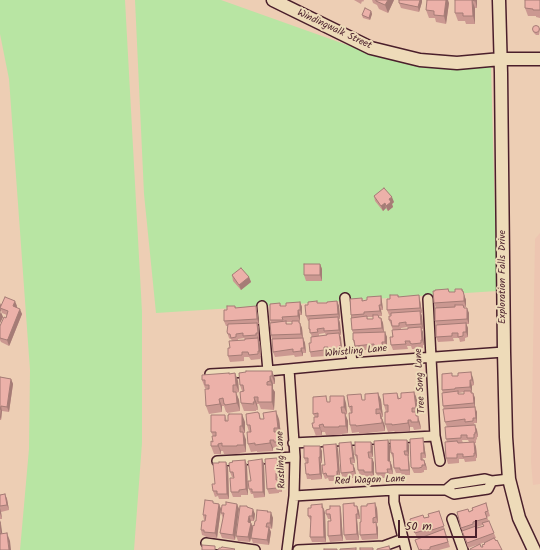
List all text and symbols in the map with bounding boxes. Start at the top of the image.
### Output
street label: Windingwalk Street [295,7,373,53]
street label: Exploration Falls Drive [497,230,509,324]
street label: Whistling Lane [324,343,388,361]
street label: Tree Song Lane [413,348,429,414]
street label: Rustling Lane [275,431,289,489]
street label: Red Wagon Lane [335,474,405,488]
scale bar [400,512,479,538]
text: 50 m [405,517,432,536]

